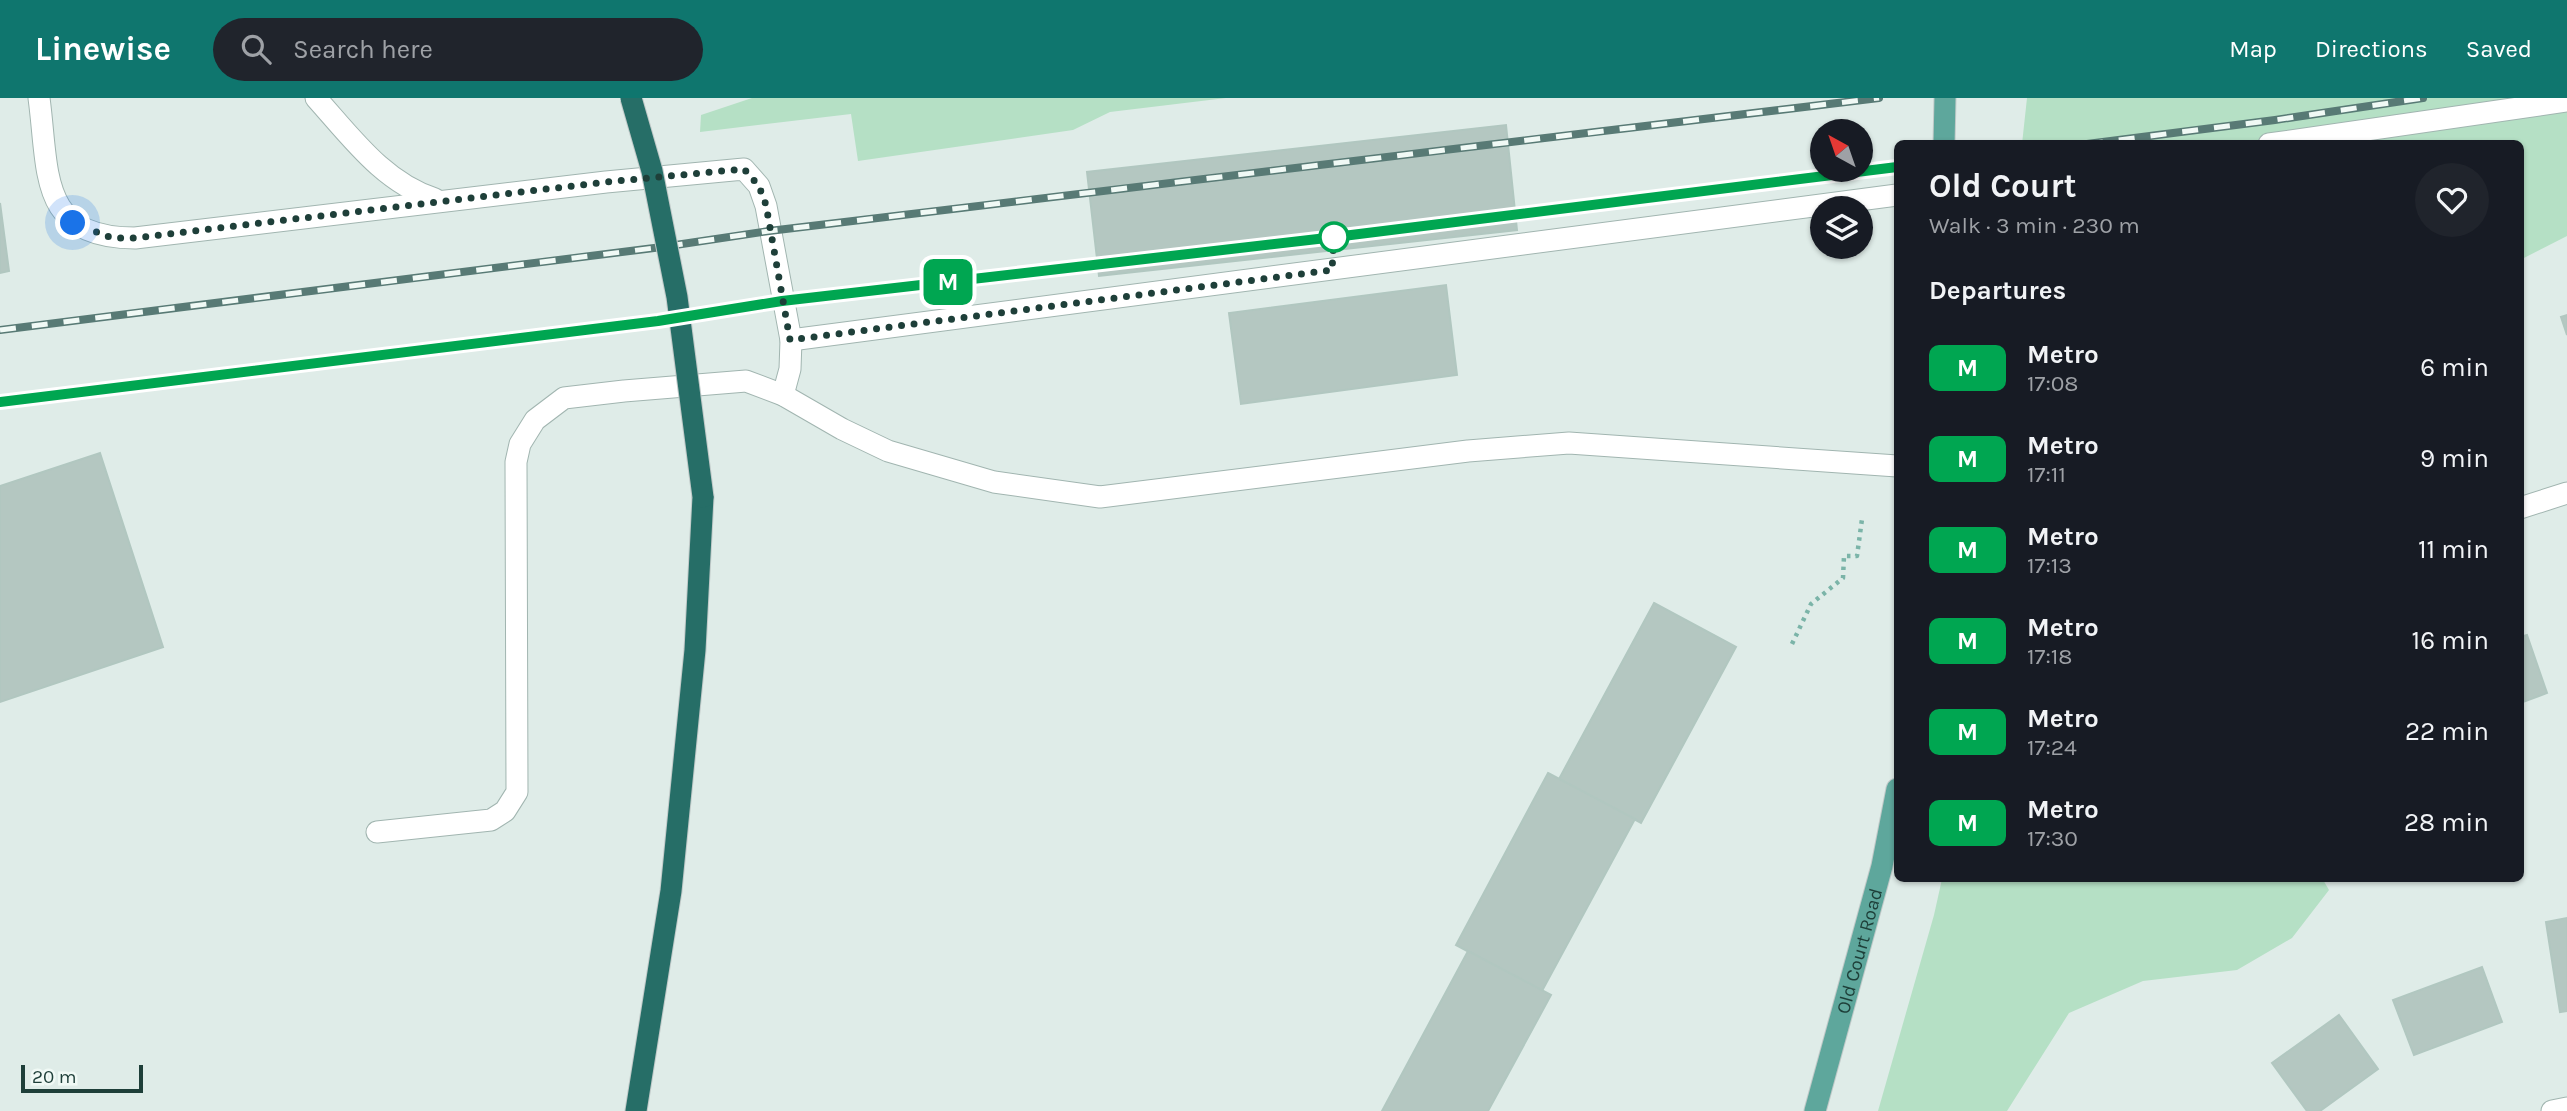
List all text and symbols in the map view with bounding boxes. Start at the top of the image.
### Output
search box [213,18,703,81]
text: Linewise [35,30,171,68]
icon: search [237,30,275,68]
text: Search here [293,34,433,65]
text: Map [2229,35,2277,63]
text: Directions [2315,35,2428,63]
text: Saved [2466,35,2532,63]
north arrow [1810,119,1872,182]
map controls [1810,119,1873,259]
button: heart [2415,163,2489,237]
text: Old Court [1929,167,2076,205]
button: layers [1810,196,1873,259]
your location [55,205,90,240]
text: Walk · 3 min · 230 m [1929,212,2140,239]
unlabelled marker [1319,222,1349,252]
line badge: M [925,259,971,305]
text: M [938,268,959,296]
text: Departures [1929,275,2066,306]
text: Metro [2027,339,2099,370]
text: 6 min [2420,352,2489,383]
text: M [1957,354,1978,382]
text: 17:08 [2027,370,2079,397]
text: Metro [2027,430,2099,461]
text: 9 min [2420,443,2489,474]
text: M [1957,445,1978,473]
text: 17:11 [2027,461,2066,488]
text: Metro [2027,521,2099,552]
text: 11 min [2418,534,2489,565]
text: M [1957,536,1978,564]
text: 17:13 [2027,552,2072,579]
text: Metro [2027,612,2099,643]
text: 16 min [2412,625,2489,656]
text: M [1957,627,1978,655]
text: 17:18 [2027,643,2072,670]
text: Metro [2027,703,2099,734]
text: 22 min [2405,716,2489,747]
text: M [1957,718,1978,746]
text: 17:24 [2027,734,2077,761]
text: Metro [2027,794,2099,825]
text: 28 min [2404,807,2489,838]
text: M [1957,809,1978,837]
text: 17:30 [2027,825,2078,852]
street label: Old Court Road [1832,886,1887,1016]
scale bar [21,1062,144,1094]
text: 20 m [32,1066,77,1088]

